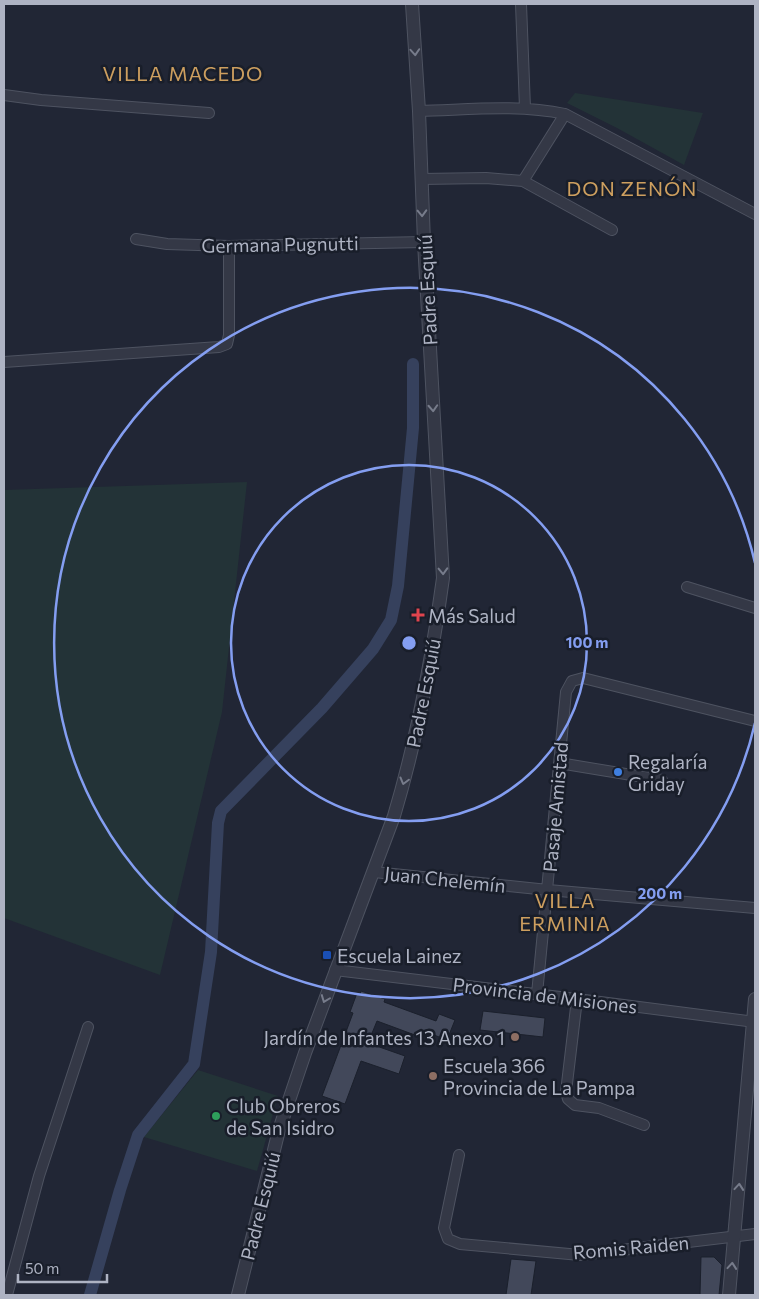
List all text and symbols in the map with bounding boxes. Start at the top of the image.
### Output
one-way arrow [410,49,421,57]
district label: VILLA MACEDO [103,61,263,85]
district label: DON ZENÓN [567,176,697,200]
one-way arrow [417,209,428,217]
street label: Germana Pugnutti [201,231,359,257]
street label: Padre Esquiú [413,234,441,346]
one-way arrow [428,405,439,413]
one-way arrow [437,567,448,575]
place label: Más Salud [428,604,516,627]
marker: Más Salud [412,609,424,621]
text: 100 m [566,633,608,651]
centre of rings [400,634,418,652]
street label: Padre Esquiú [401,636,445,750]
street label: Pasaje Amistad [538,741,572,873]
place label: Regalaría Griday [628,750,707,795]
marker: Regalaría Griday [612,766,624,778]
one-way arrow [400,776,410,784]
street label: Juan Chelemín [383,861,507,897]
text: 200 m [638,884,682,902]
district label: VILLA ERMINIA [519,888,611,935]
place label: Escuela Lainez [337,944,461,967]
marker: Escuela Lainez [321,949,333,961]
street label: Provincia de Misiones [451,972,639,1018]
one-way arrow [321,994,331,1003]
place label: Jardín de Infantes 13 Anexo 1 [264,1026,505,1049]
marker: Jardín de Infantes 13 Anexo 1 [509,1031,521,1043]
place label: Escuela 366 Provincia de La Pampa [443,1054,635,1099]
marker: Escuela 366 Provincia de La Pampa [427,1070,439,1082]
place label: Club Obreros de San Isidro [226,1094,340,1139]
marker: Club Obreros de San Isidro [210,1110,222,1122]
street label: Padre Esquiú [235,1149,285,1263]
one-way arrow [733,1183,744,1191]
street label: Romis Raiden [572,1230,690,1264]
scale bar [18,1252,106,1284]
text: 50 m [25,1259,59,1277]
one-way arrow [726,1261,737,1269]

